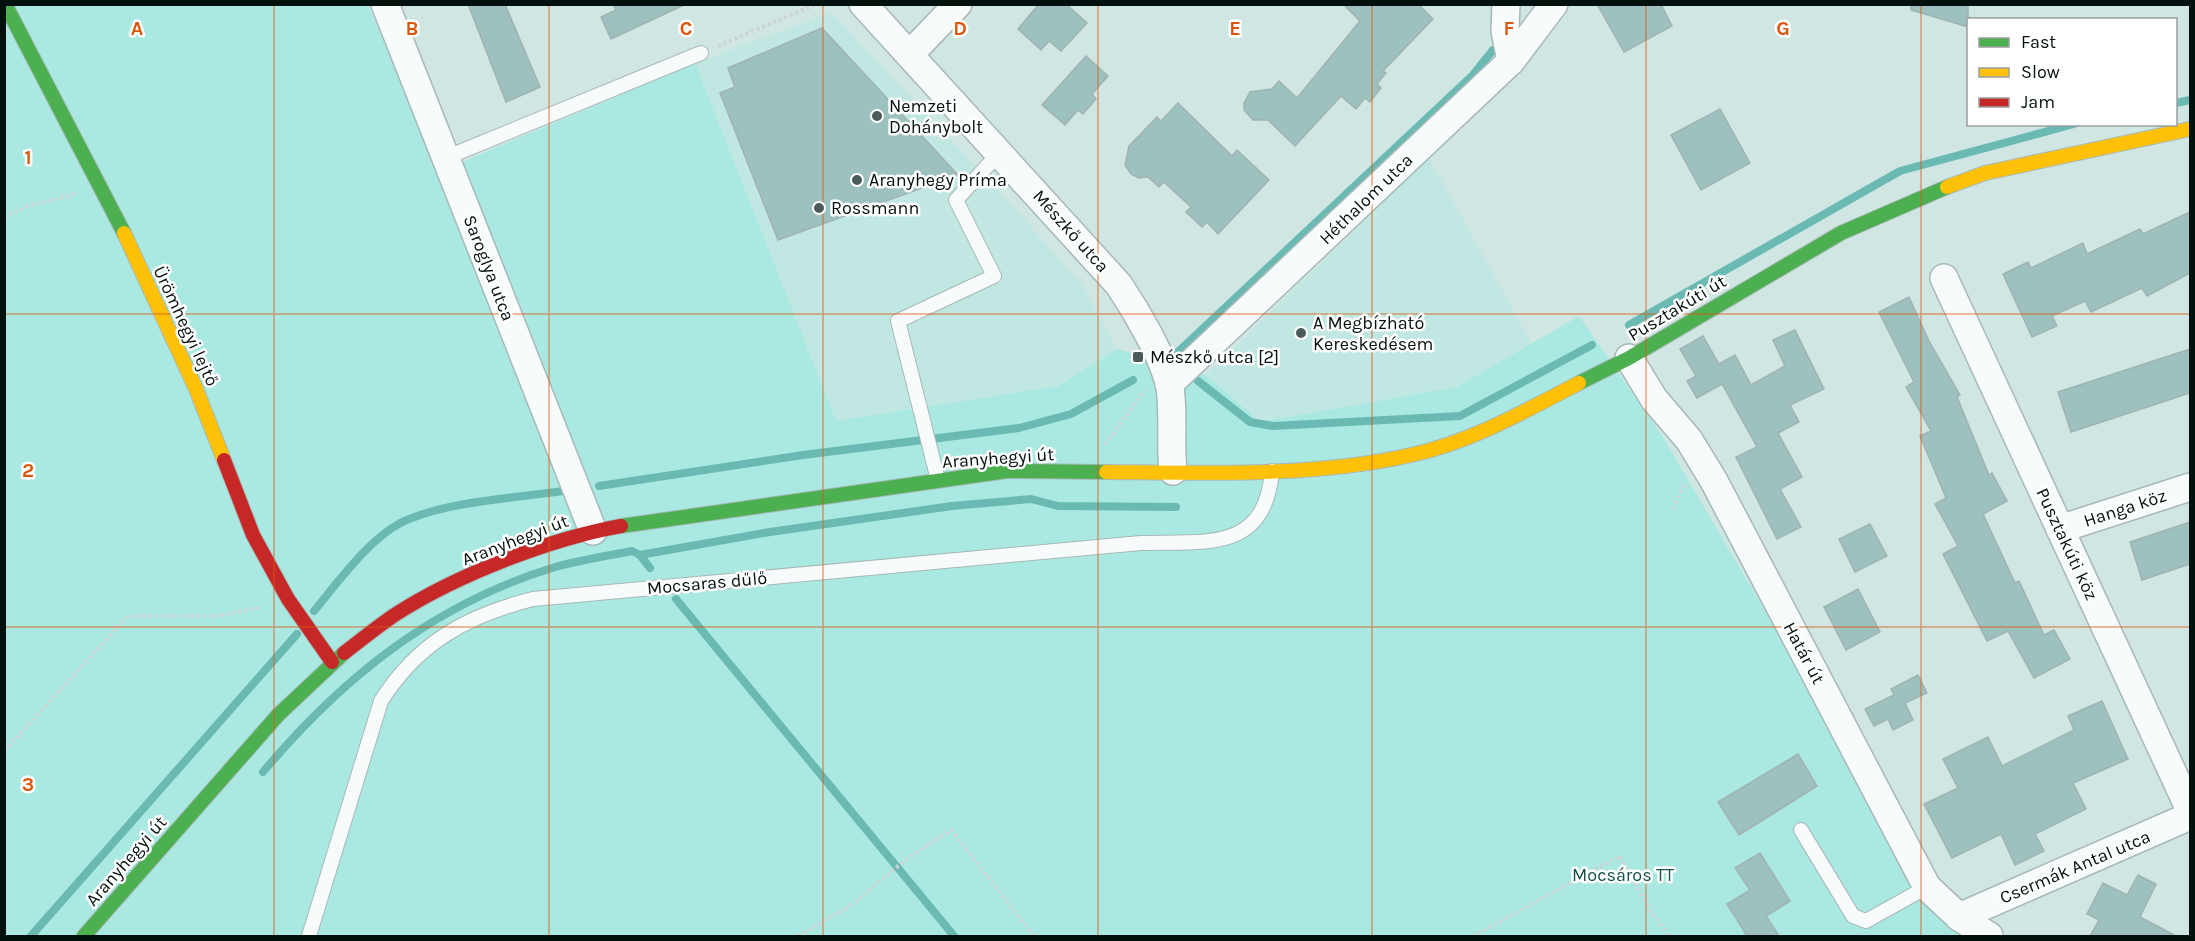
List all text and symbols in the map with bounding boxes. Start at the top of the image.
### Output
text: A [131,17,144,40]
text: B [406,17,418,40]
text: C [680,17,692,40]
text: D [953,17,967,40]
text: E [1229,17,1241,40]
text: F [1504,17,1515,40]
text: G [1776,17,1790,40]
legend [1967,18,2177,126]
text: Fast [2021,31,2056,53]
text: Slow [2021,61,2060,83]
text: Jam [2021,91,2055,113]
place label: Nemzeti Dohánybolt [889,95,983,138]
marker: Nemzeti Dohánybolt [870,109,884,123]
text: 1 [24,146,32,169]
street label: Héthalom utca [1315,149,1417,249]
place label: Aranyhegy Príma [869,169,1007,191]
marker: Aranyhegy Príma [850,173,864,187]
street label: Mészkő utca [1028,185,1114,277]
place label: Rossmann [831,197,919,219]
marker: Rossmann [812,201,826,215]
street label: Saroglya utca [459,212,519,324]
street label: Ürömhegyi lejtő [149,262,223,390]
street label: Pusztakúti út [1624,270,1730,346]
place label: A Megbízható Kereskedésem [1313,312,1433,355]
marker: A Megbízható Kereskedésem [1294,326,1308,340]
place label: Mészkő utca [2] [1150,346,1279,368]
marker: Mészkő utca [2] [1131,350,1145,364]
street label: Aranyhegyi út [941,443,1055,473]
text: 2 [22,459,34,482]
street label: Pusztakúti köz [2031,484,2103,604]
street label: Hanga köz [2081,484,2169,532]
street label: Aranyhegyi út [459,510,572,570]
street label: Mocsaras dűlő [646,567,768,599]
street label: Határ út [1779,618,1830,688]
text: 3 [22,773,34,796]
street label: Aranyhegyi út [81,811,171,911]
street label: Csermák Antal utca [1996,825,2154,909]
park label: Mocsáros TT [1572,864,1674,886]

